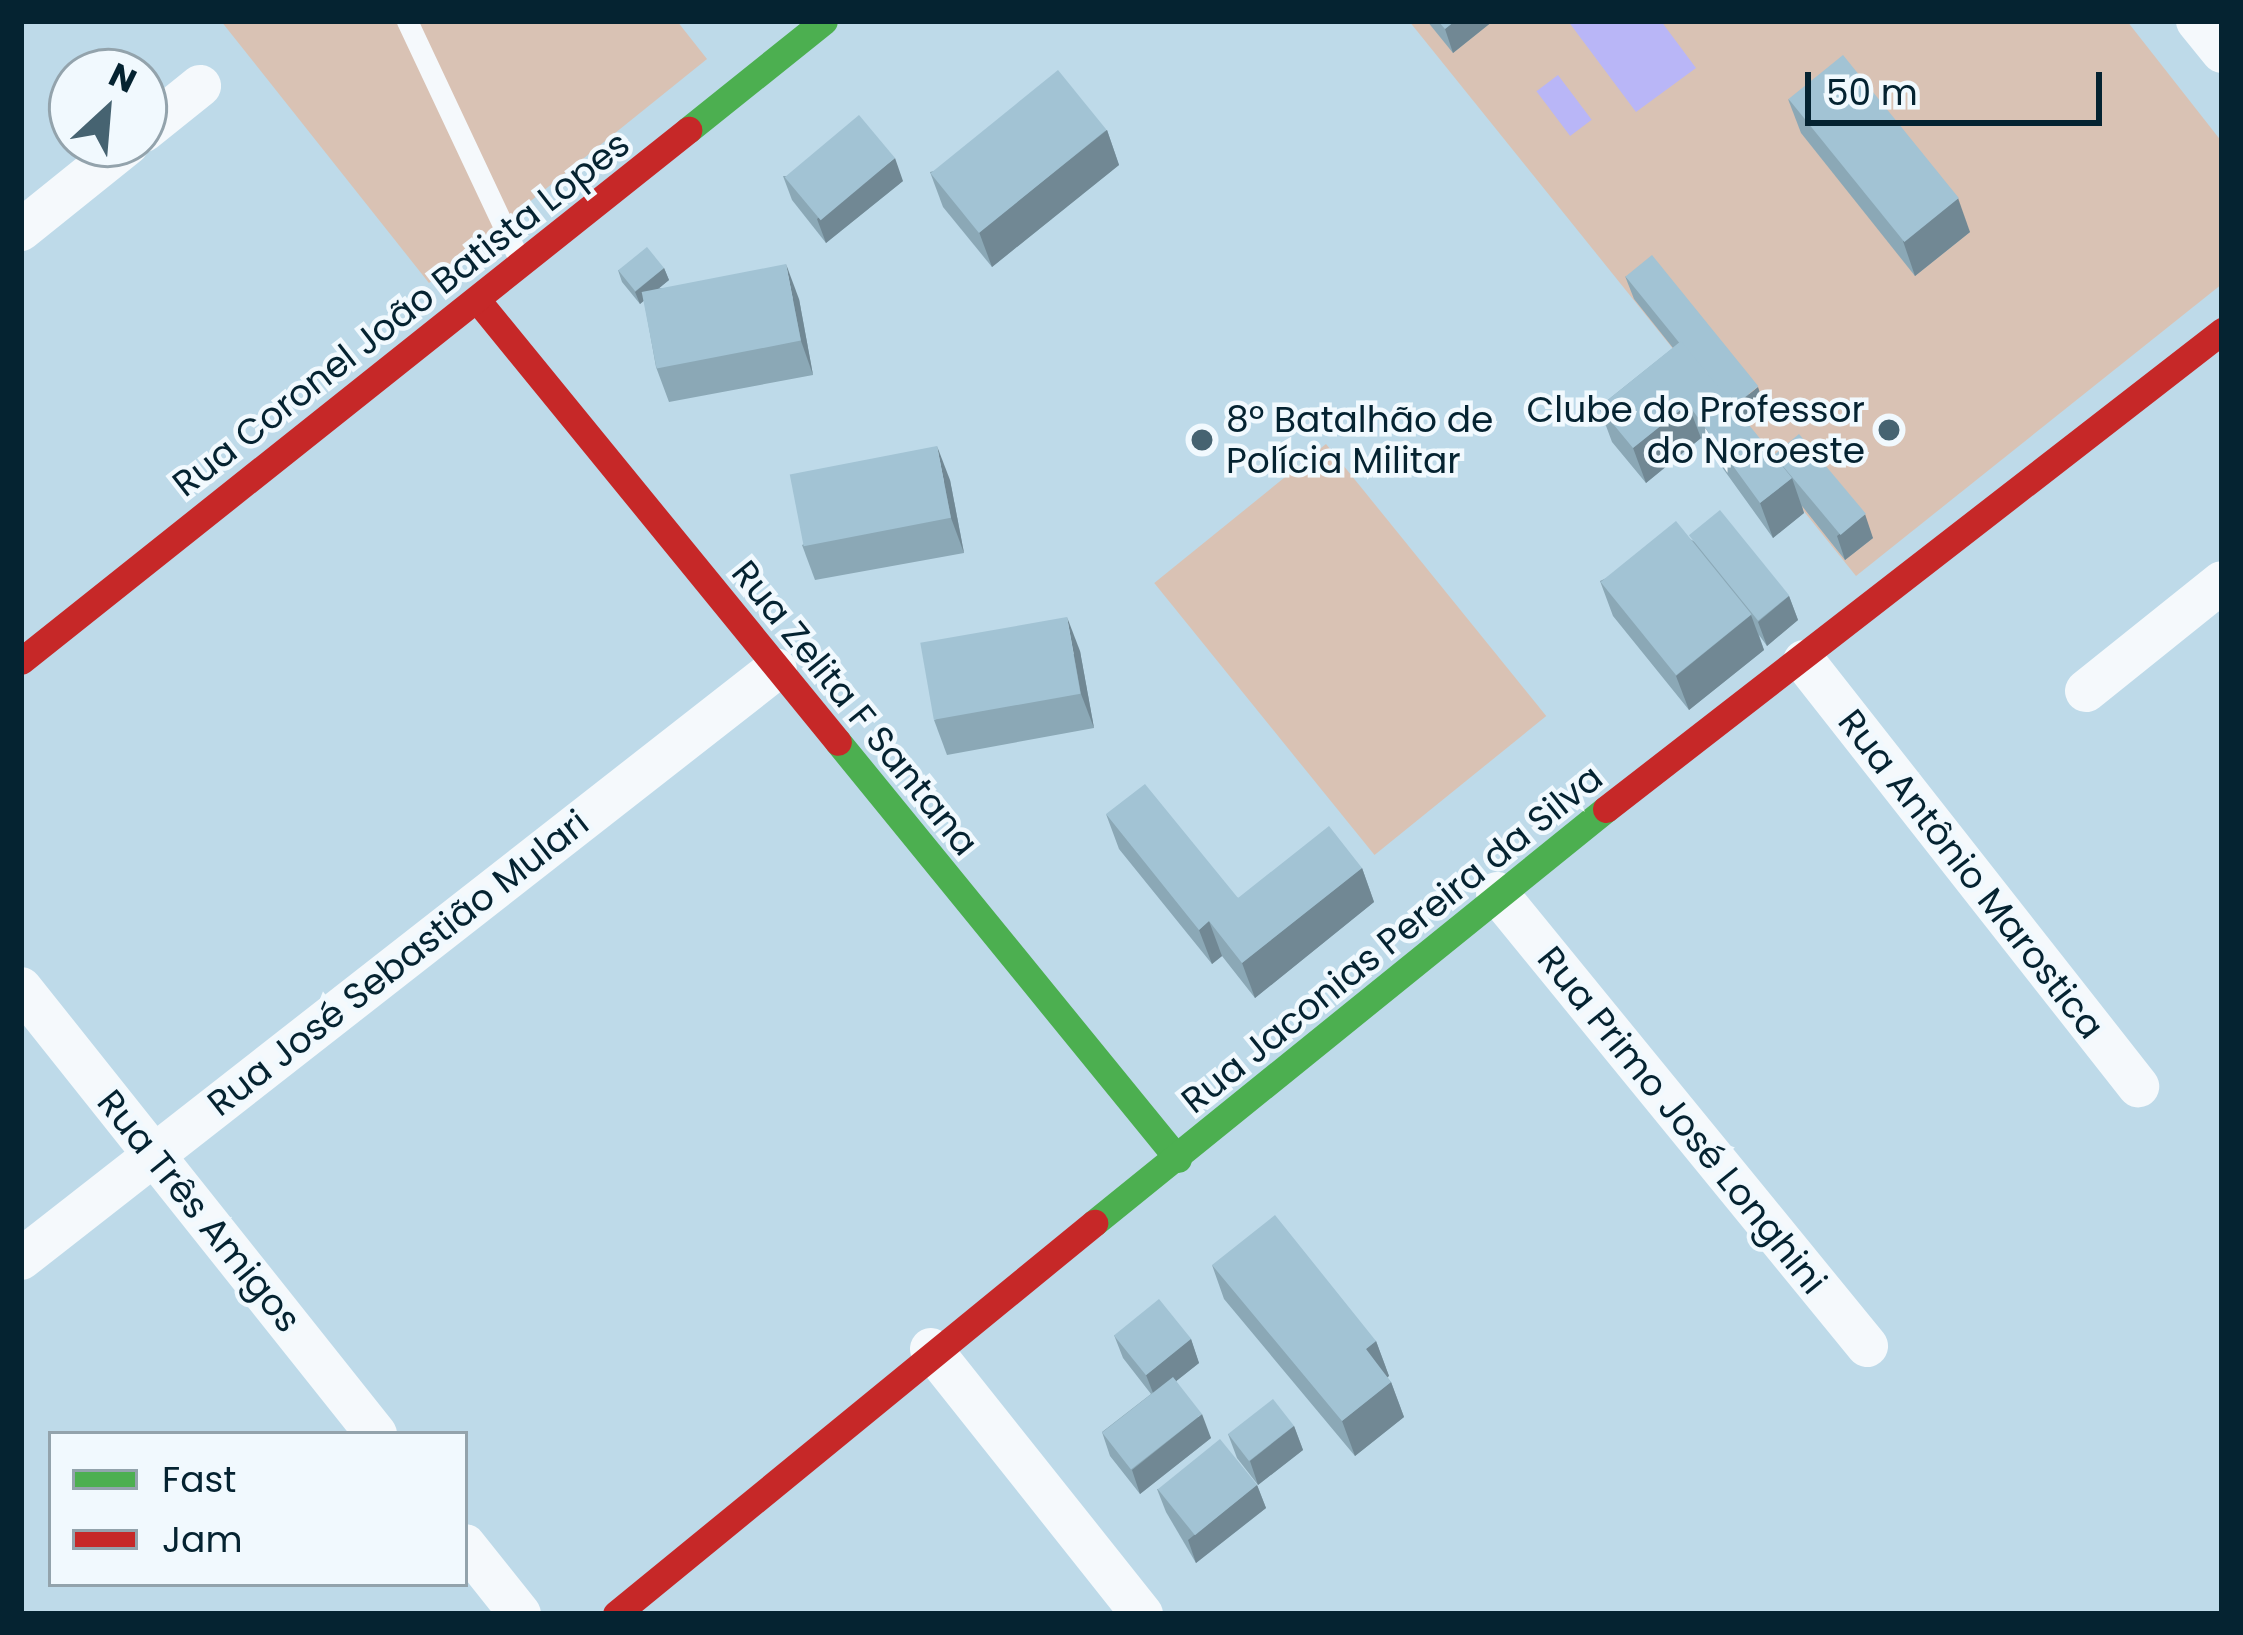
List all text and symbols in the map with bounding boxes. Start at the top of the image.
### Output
north arrow [48,48,168,168]
scale bar [1811,48,2108,122]
text: N [101,51,144,104]
text: 50 m [1826,67,1918,118]
street label: Rua Coronel João Batista Lopes [164,122,638,506]
place label: Clube do Professor do Noroeste [1527,387,1865,472]
place label: 8º Batalhão de Polícia Militar [1226,397,1493,482]
marker: Clube do Professor do Noroeste [1876,417,1902,443]
marker: 8º Batalhão de Polícia Militar [1189,427,1215,453]
street label: Rua Zelita F Santana [723,552,987,864]
street label: Rua Antônio Marostica [1829,701,2113,1047]
street label: Rua Jaconias Pereira da Silva [1173,756,1611,1122]
street label: Rua José Sebastião Mulari [199,801,597,1125]
street label: Rua Primo José Longhini [1529,938,1835,1302]
street label: Rua Três Amigos [88,1081,310,1341]
legend [48,1431,468,1587]
text: Fast [162,1454,236,1505]
text: Jam [162,1514,243,1565]

